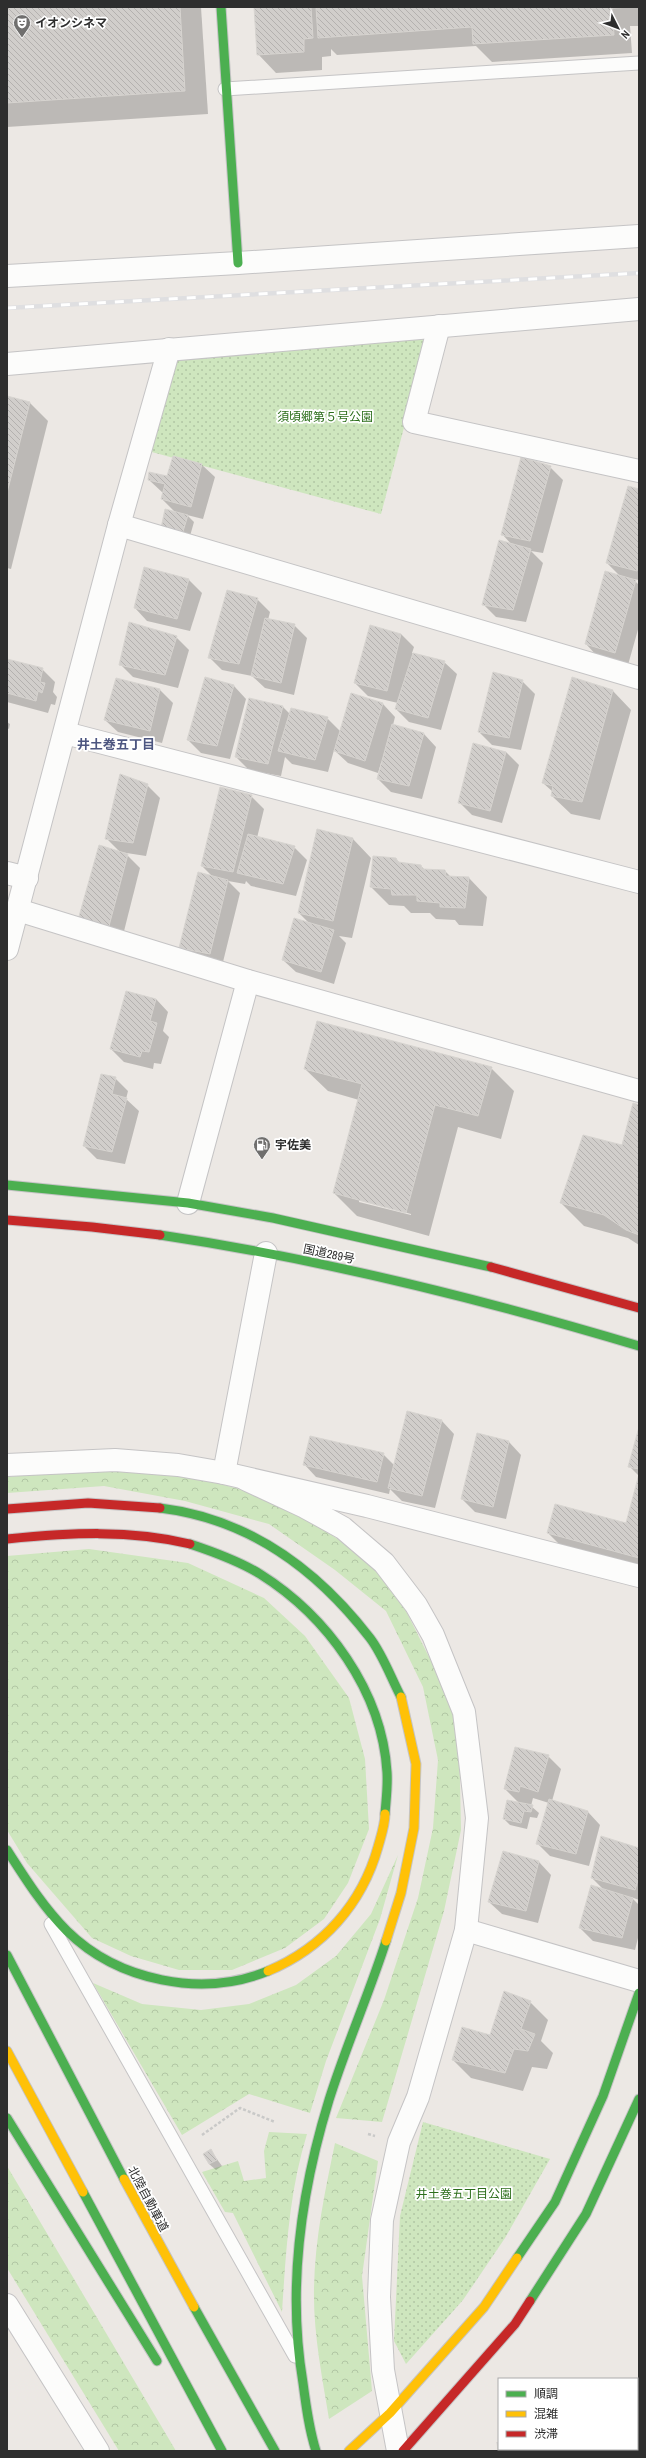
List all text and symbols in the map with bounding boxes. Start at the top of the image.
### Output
north arrow [598,8,638,48]
theatre icon: イオンシネマ [12,13,32,38]
place label: イオンシネマ [35,15,107,31]
text: N [618,28,633,42]
park label: 須頃郷第５号公園 [277,409,373,425]
district label: 井土巻五丁目 [77,736,155,753]
fuel station icon: 宇佐美 [252,1135,272,1160]
place label: 宇佐美 [275,1137,311,1153]
street label: 国道289号 [302,1241,356,1267]
street label: 北陸自動車道 [124,2163,172,2235]
park label: 井土巻五丁目公園 [416,2186,512,2202]
legend [498,2378,638,2450]
text: 順調 [534,2386,558,2402]
text: 混雑 [534,2406,558,2422]
text: 渋滞 [534,2426,558,2442]

